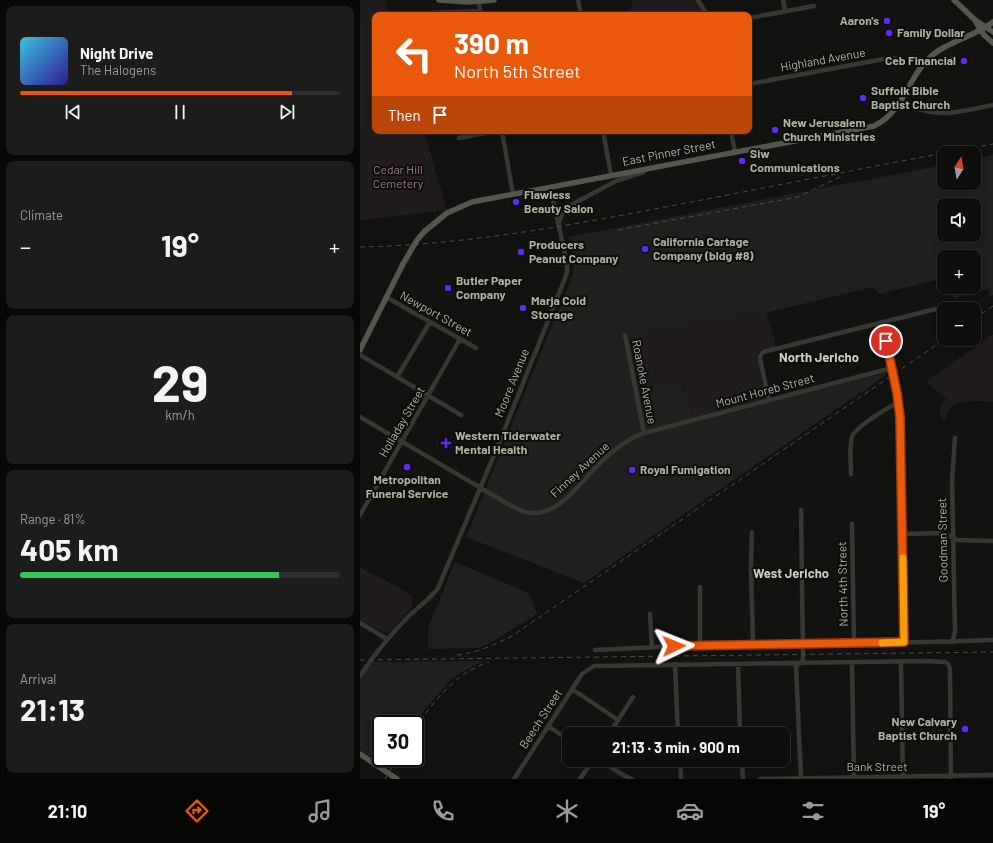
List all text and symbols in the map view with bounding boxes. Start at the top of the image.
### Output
place label: Aaron's [840,13,879,27]
marker: Aaron's [882,16,892,26]
place label: Family Dollar [897,25,965,39]
text: 390 m [454,26,529,60]
icon: left [388,28,440,80]
marker: Family Dollar [884,28,894,38]
text: Night Drive [80,44,153,62]
street label: Highland Avenue [779,45,866,73]
place label: Ceb Financial [885,53,956,67]
marker: Ceb Financial [959,56,969,66]
text: North 5th Street [454,60,581,82]
text: The Halogens [80,62,156,78]
place label: Suffolk Bible Baptist Church [871,83,950,111]
marker: Suffolk Bible Baptist Church [858,93,868,103]
icon: previous [62,101,84,123]
icon: pause [169,101,191,123]
icon: next [276,101,298,123]
icon: arrive [429,104,451,126]
text: Then [388,106,421,124]
place label: New Jerusalem Church Ministries [783,115,875,143]
marker: New Jerusalem Church Ministries [770,125,780,135]
street label: East Pinner Street [621,136,717,168]
place label: Siw Communications [750,146,840,174]
north arrow [937,146,981,190]
map controls [937,146,981,346]
marker: Siw Communications [737,156,747,166]
park label: Cedar Hill Cemetery [373,162,424,190]
place label: Flawless Beauty Salon [524,187,593,215]
marker: Flawless Beauty Salon [511,197,521,207]
button: sound [937,198,981,242]
text: Climate [20,207,63,223]
text: 19° [161,227,199,263]
text: − [20,233,31,259]
text: + [329,233,340,259]
place label: California Cartage Company (bldg #8) [653,234,754,262]
place label: Producers Peanut Company [529,237,618,265]
marker: California Cartage Company (bldg #8) [640,244,650,254]
marker: Producers Peanut Company [516,247,526,257]
button: + [937,250,981,294]
place label: Butler Paper Company [456,273,523,301]
marker: Butler Paper Company [443,283,453,293]
street label: Newport Street [398,288,475,339]
place label: Marja Cold Storage [531,293,586,321]
button: − [937,302,981,346]
marker: Marja Cold Storage [518,303,528,313]
pin [869,324,903,358]
icon: arrive [875,330,897,352]
street label: Roanoke Avenue [630,338,660,425]
street label: Moore Avenue [491,346,531,419]
district label: North Jericho [779,349,859,365]
text: 29 [152,350,208,412]
street label: Mount Horeb Street [714,370,816,410]
street label: Holladay Street [375,384,427,459]
text: km/h [165,407,195,423]
place label: Western Tiderwater Mental Health [455,428,561,456]
marker: Western Tiderwater Mental Health [440,437,452,449]
street label: Finney Avenue [547,439,612,500]
marker: Metropolitan Funeral Service [402,462,412,472]
place label: Royal Fumigation [640,462,731,476]
marker: Royal Fumigation [627,465,637,475]
place label: Metropolitan Funeral Service [366,472,449,500]
street label: Goodman Street [934,498,950,582]
text: Range · 81% [20,511,85,527]
text: 405 km [20,531,118,567]
street label: North 4th Street [834,541,850,627]
district label: West Jericho [753,565,829,581]
position arrow [653,625,695,667]
text: Arrival [20,671,56,687]
street label: Beech Street [516,686,565,751]
text: 21:13 [20,691,85,727]
place label: New Calvary Baptist Church [878,714,957,742]
speed limit sign: 30 [372,715,424,767]
marker: New Calvary Baptist Church [960,724,970,734]
text: 21:13 · 3 min · 900 m [612,738,740,756]
street label: Bank Street [846,759,908,773]
icon: directions [183,797,211,825]
icon: music [306,797,334,825]
icon: phone [429,797,457,825]
icon: climate [553,797,581,825]
icon: car [676,797,704,825]
icon: filters [799,797,827,825]
text: 21:10 [48,800,87,822]
text: 19° [923,800,945,822]

